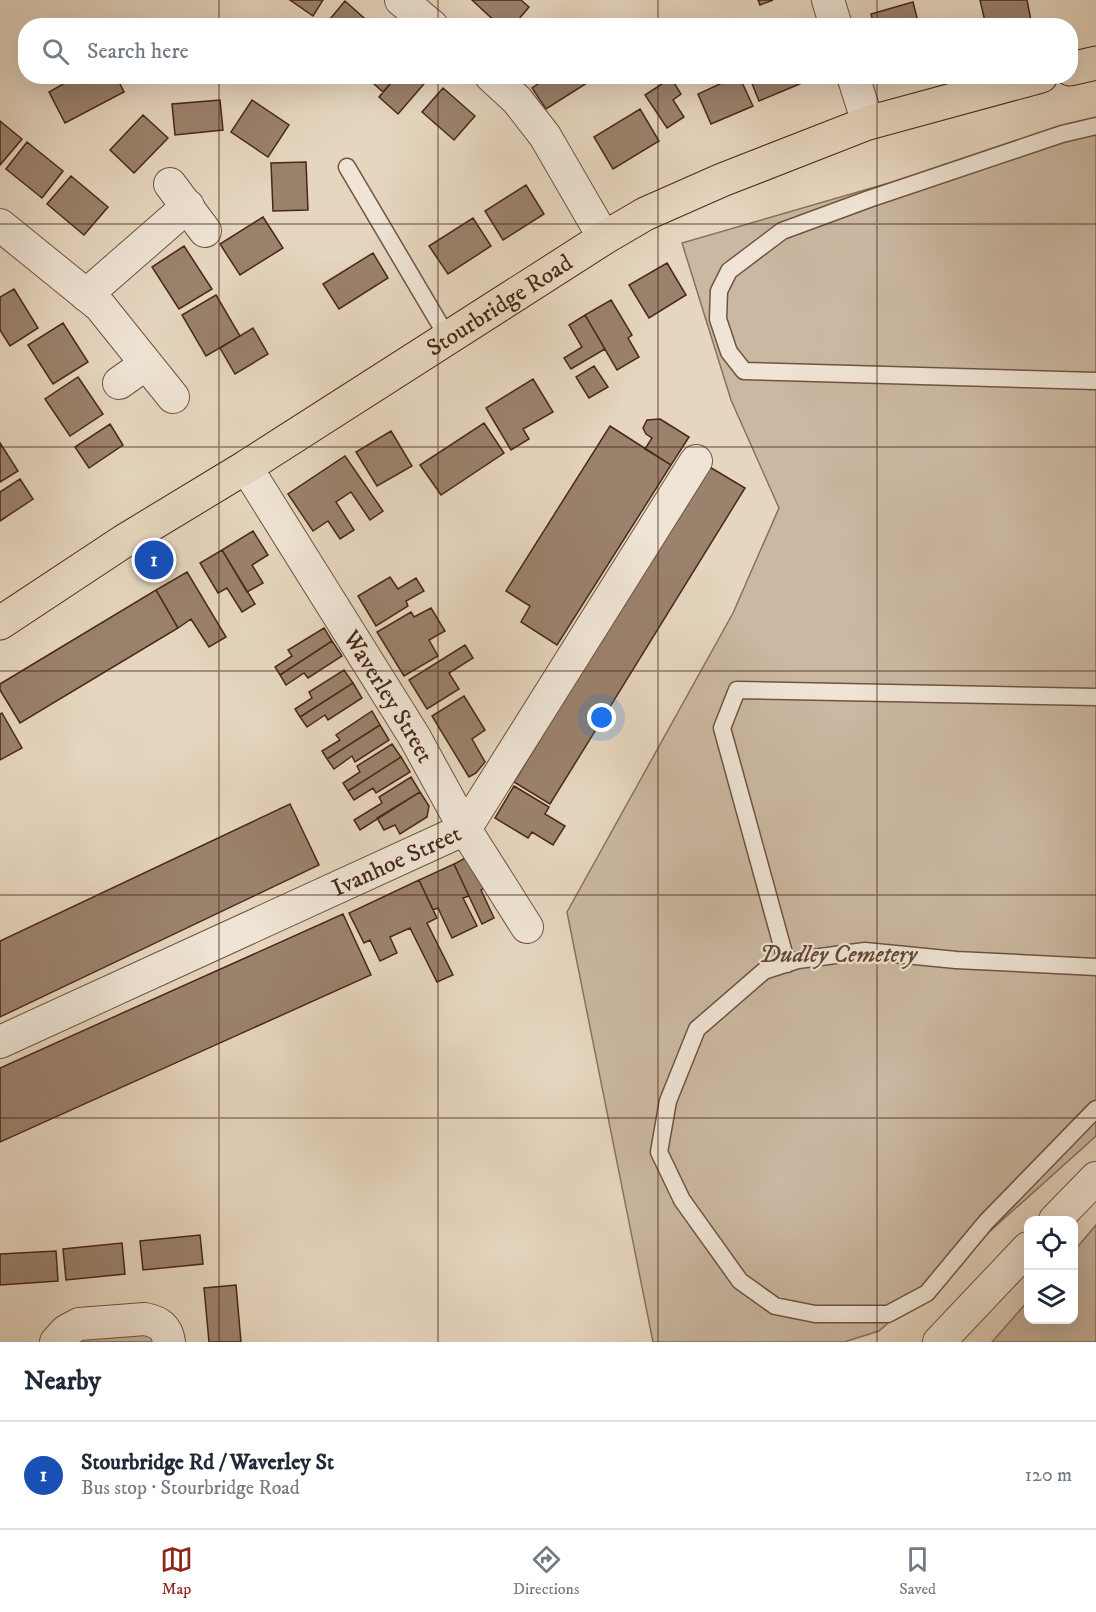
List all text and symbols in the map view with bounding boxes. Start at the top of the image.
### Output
search box [18,18,1078,84]
icon: search [39,35,72,68]
text: Search here [87,38,189,65]
street label: Stourbridge Road [421,248,578,364]
pin: 1 [134,538,174,582]
street label: Waverley Street [335,624,440,769]
your location [587,703,616,732]
street label: Ivanhoe Street [327,819,466,904]
park label: Dudley Cemetery [759,940,918,970]
map controls [1024,1216,1078,1324]
button: locate [1024,1216,1078,1270]
button: layers [1024,1270,1078,1324]
text: Nearby [24,1365,101,1398]
text: Stourbridge Rd / Waverley St [81,1449,334,1476]
text: 1 [40,1463,47,1488]
text: 120 m [1025,1463,1072,1488]
text: Bus stop · Stourbridge Road [81,1476,300,1501]
tab: Map [160,1543,193,1599]
tab: Directions [513,1543,579,1599]
tab: Saved [899,1543,936,1599]

